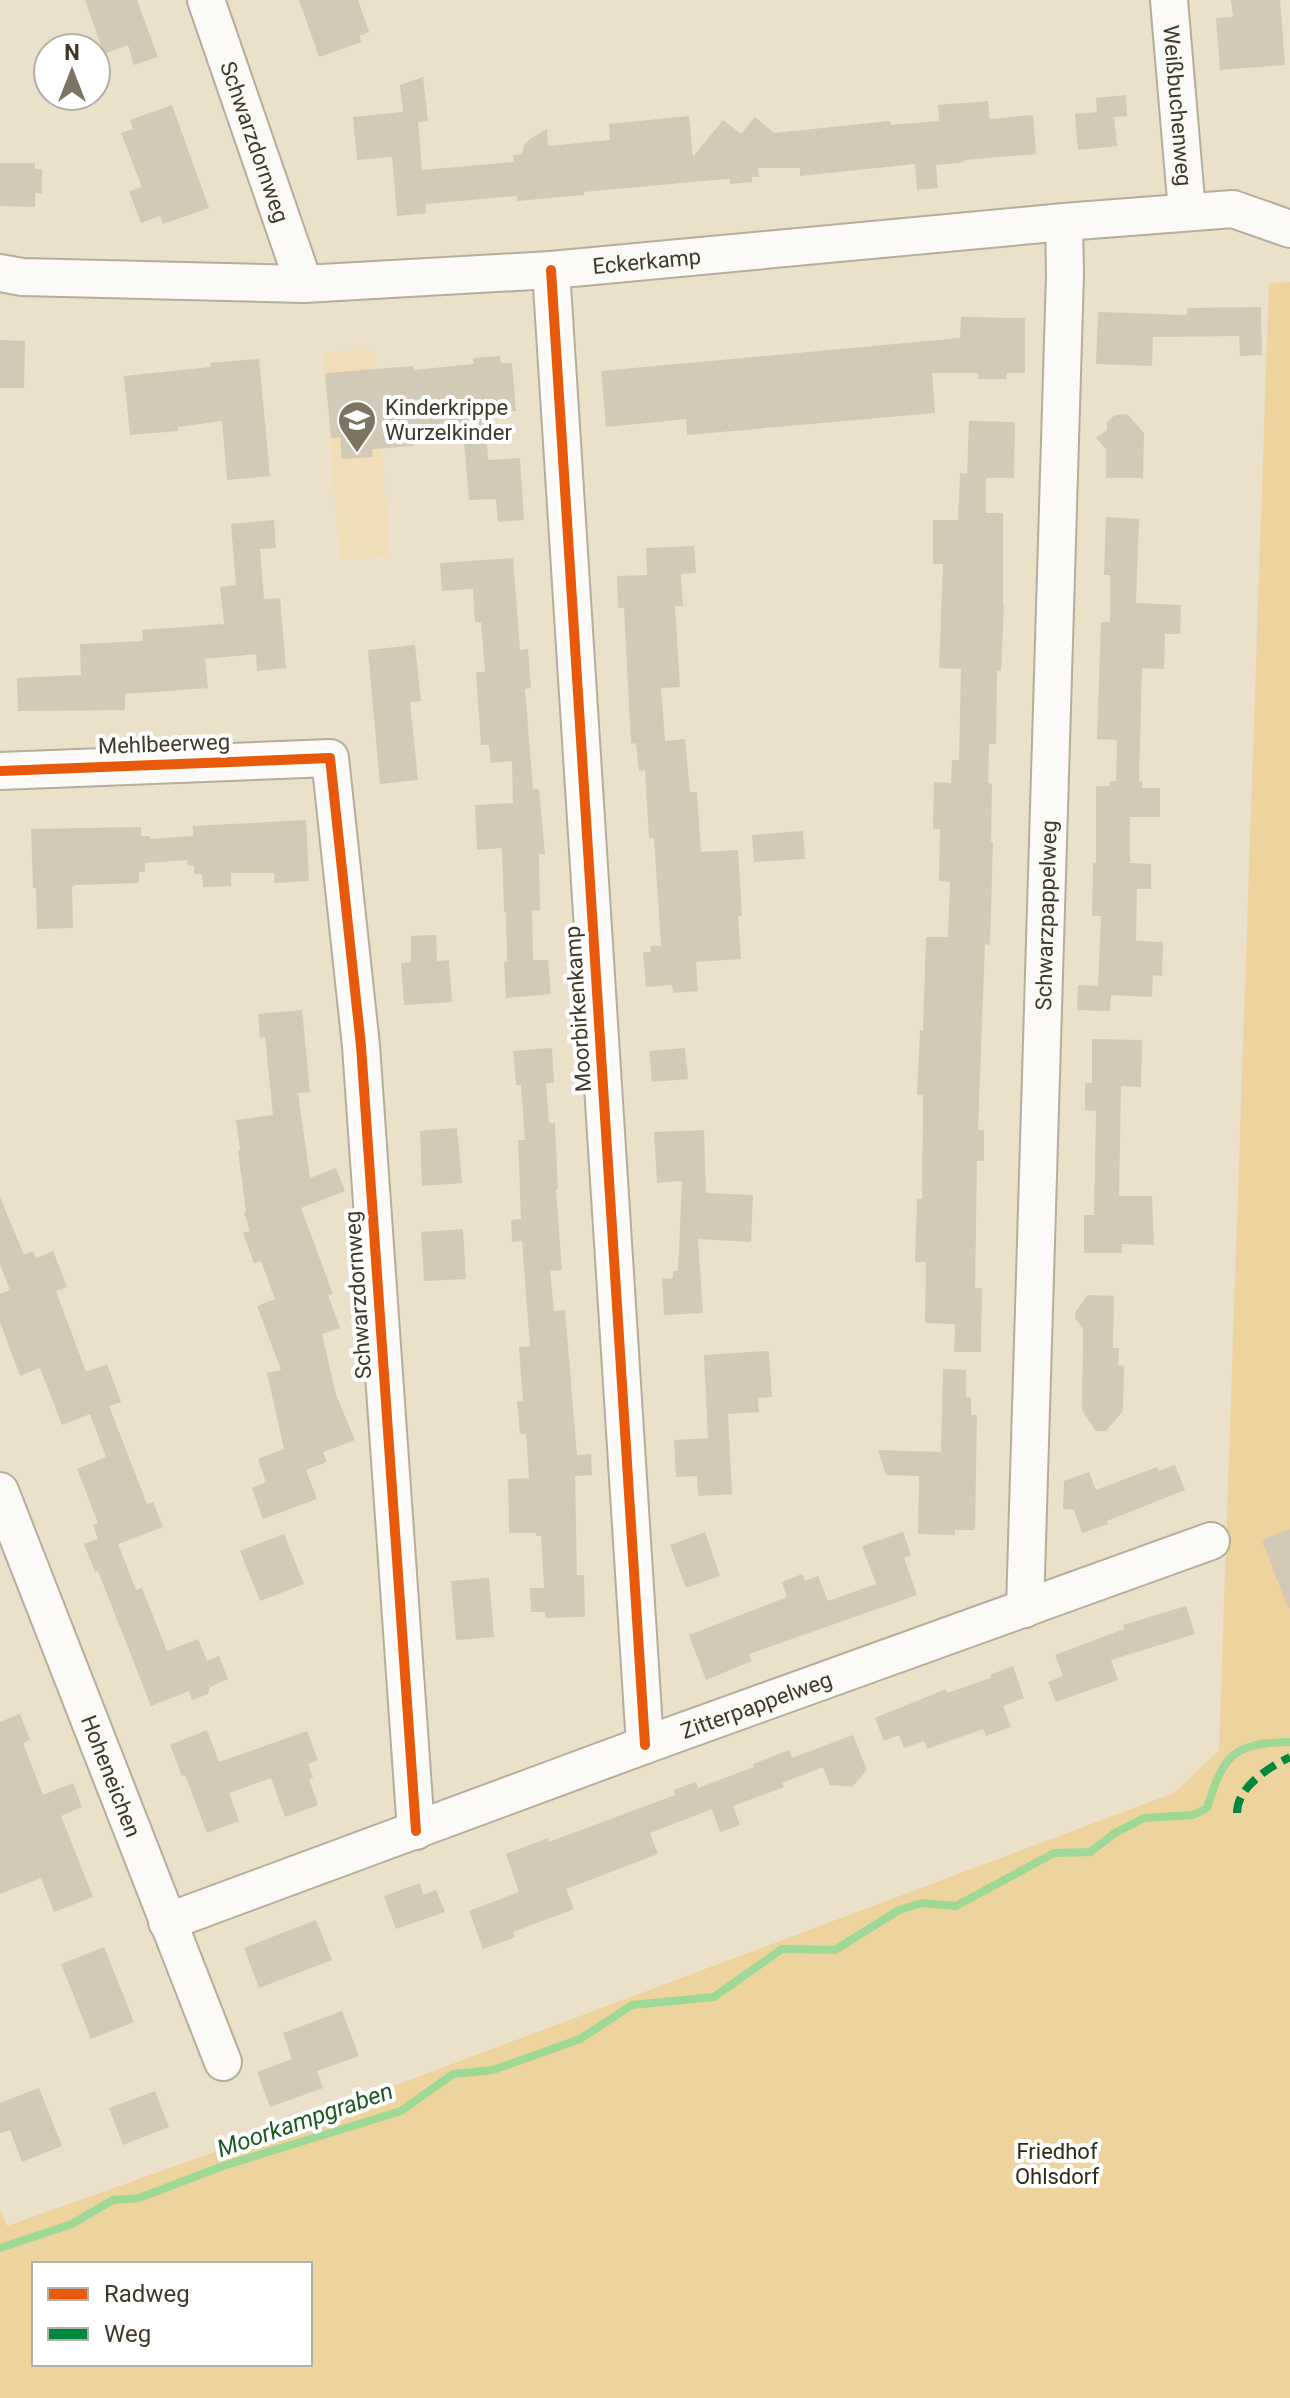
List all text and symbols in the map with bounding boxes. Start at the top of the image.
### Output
street label: Weißbuchenweg [1159,24,1197,187]
north arrow [32,32,112,112]
text: N [64,40,80,65]
street label: Schwarzdornweg [216,58,294,226]
street label: Eckerkamp [591,244,702,279]
place label: Kinderkrippe Wurzelkinder [385,395,512,445]
school or university icon: Kinderkrippe Wurzelkinder [336,399,378,454]
street label: Mehlbeerweg [97,729,231,759]
street label: Schwarzpappelweg [1030,820,1061,1011]
street label: Moorbirkenkamp [560,925,596,1093]
street label: Schwarzdornweg [340,1210,376,1380]
street label: Zitterpappelweg [677,1666,835,1744]
street label: Hoheneichen [76,1712,146,1841]
water label: Moorkampgraben [213,2077,397,2163]
park label: Friedhof Ohlsdorf [1015,2139,1099,2189]
legend [32,2262,312,2366]
text: Radweg [104,2280,190,2308]
text: Weg [104,2320,151,2348]

